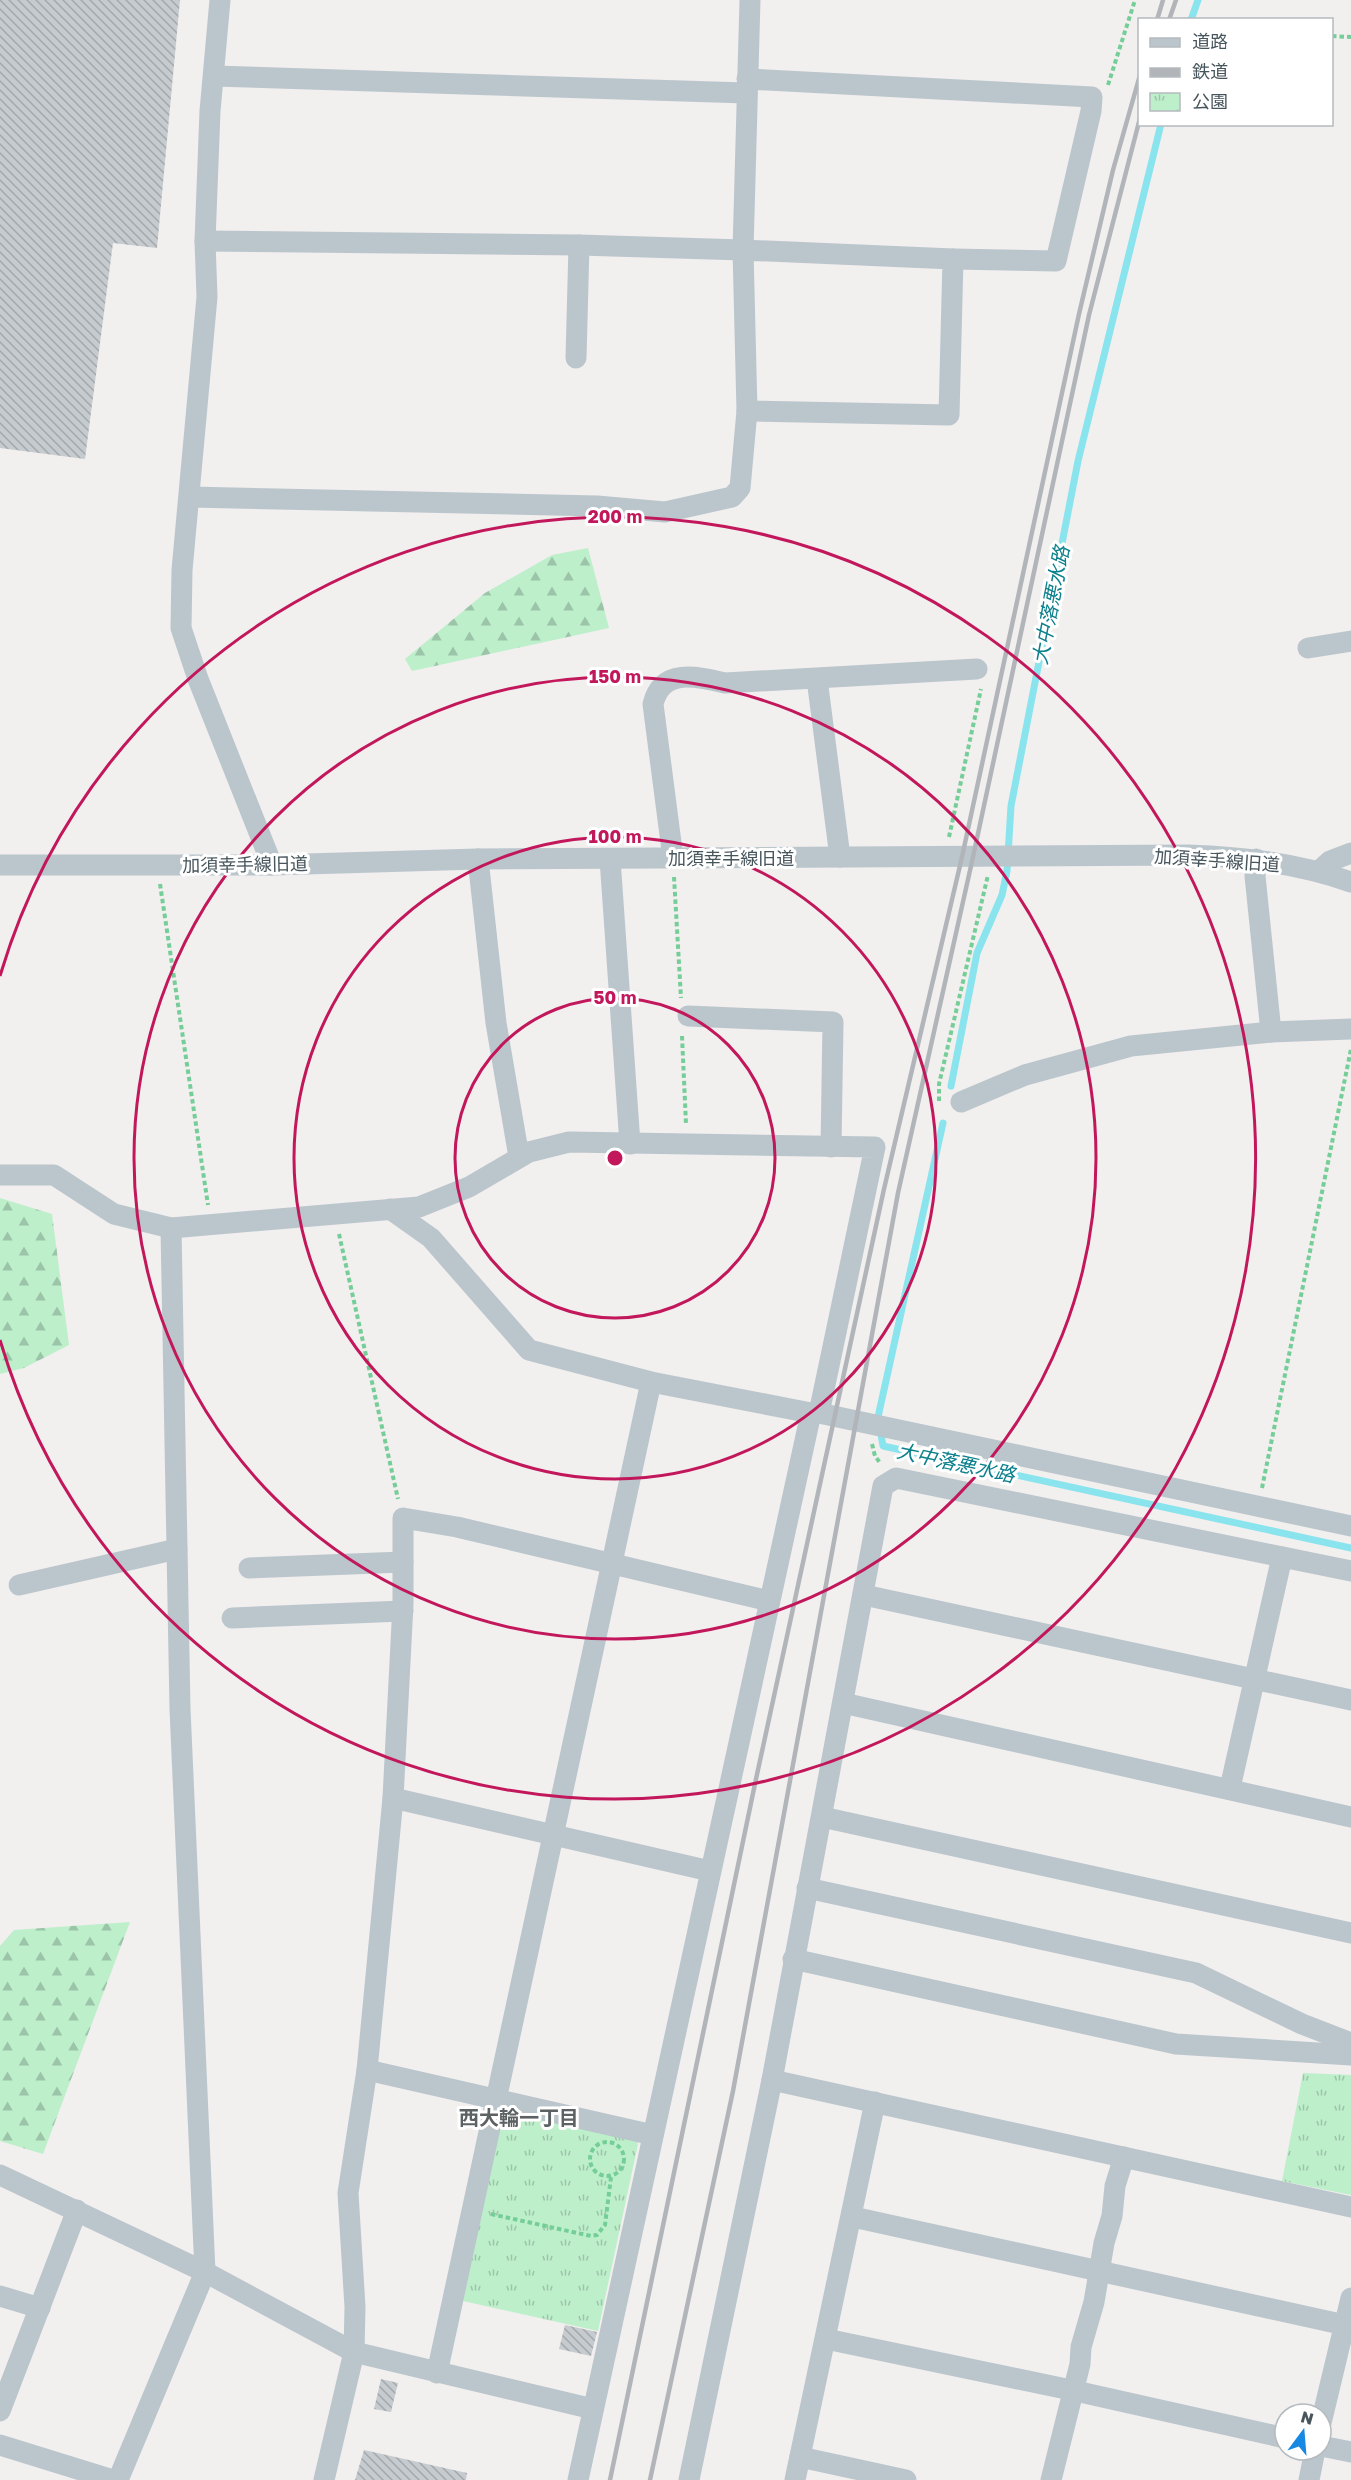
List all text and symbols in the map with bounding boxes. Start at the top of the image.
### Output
legend [1138,18,1333,126]
text: 道路 [1192,30,1228,52]
text: 鉄道 [1192,60,1228,82]
text: 公園 [1192,90,1228,112]
text: 200 m [588,505,642,527]
water label: 大中落悪水路 [1027,542,1074,666]
text: 150 m [589,665,641,687]
text: 100 m [589,825,641,847]
street label: 加須幸手線旧道 [1153,845,1281,875]
street label: 加須幸手線旧道 [668,847,794,869]
street label: 加須幸手線旧道 [182,852,308,876]
text: 50 m [594,986,636,1008]
centre of rings [605,1148,625,1168]
water label: 大中落悪水路 [895,1438,1019,1487]
district label: 西大輪一丁目 [459,2105,579,2129]
north arrow [1273,2402,1333,2462]
text: N [1299,2406,1316,2429]

